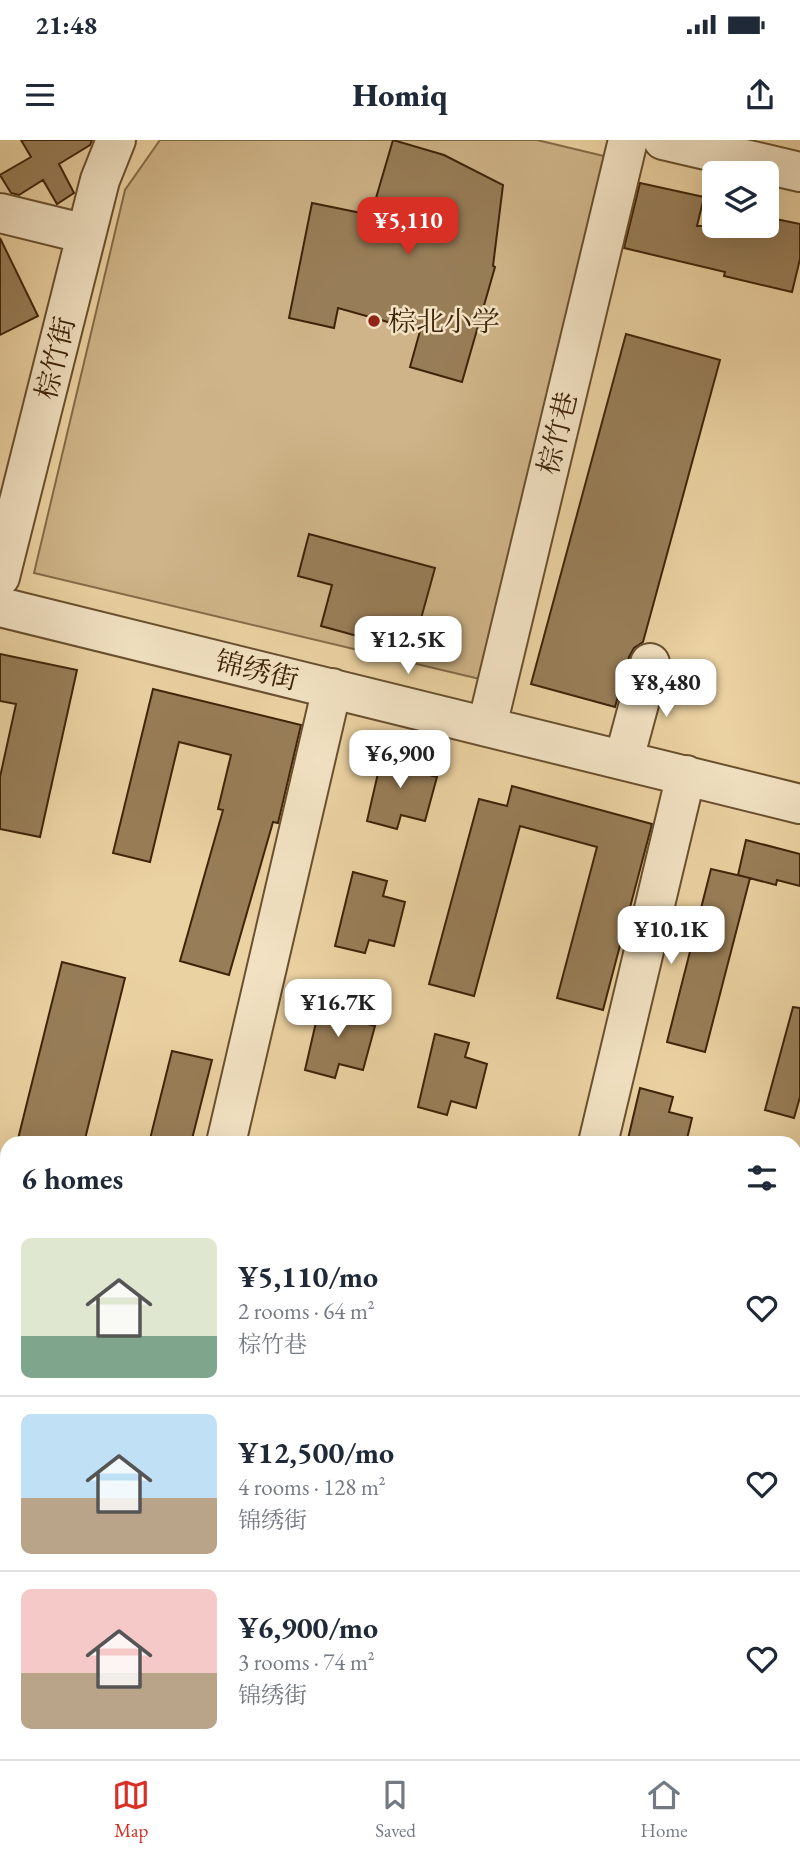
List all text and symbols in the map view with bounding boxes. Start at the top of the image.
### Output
text: 21:48 [35,8,97,42]
text: Homiq [353,74,447,116]
icon: menu [21,76,59,114]
icon: share [741,76,779,114]
map controls [702,161,779,238]
button: layers [702,161,779,238]
pin: ¥5,110 [351,198,465,257]
text: ¥5,110 [373,205,443,235]
place label: 棕北小学 [388,303,500,339]
street label: 棕竹街 [27,313,83,403]
marker: 棕北小学 [366,313,382,329]
street label: 棕竹巷 [529,388,585,478]
pin: ¥12.5K [351,616,465,676]
text: ¥12.5K [371,624,445,654]
street label: 锦绣街 [212,642,302,698]
pin: ¥8,480 [609,660,723,719]
text: ¥8,480 [631,667,701,697]
pin: ¥6,900 [343,730,457,790]
text: ¥6,900 [365,738,435,768]
pin: ¥10.1K [614,906,728,966]
text: ¥10.1K [634,914,708,944]
pin: ¥16.7K [281,979,395,1039]
text: ¥16.7K [301,987,375,1017]
text: 6 homes [21,1159,123,1198]
icon: filters [743,1159,781,1197]
text: ¥5,110/mo [238,1257,378,1296]
icon: home [77,1266,161,1350]
icon: heart [743,1289,781,1327]
text: 2 rooms · 64 m² [238,1296,375,1326]
text: 棕竹巷 [238,1329,307,1359]
text: ¥12,500/mo [238,1433,394,1472]
icon: home [77,1442,161,1526]
icon: heart [743,1465,781,1503]
text: 4 rooms · 128 m² [238,1472,386,1502]
text: 锦绣街 [238,1505,307,1535]
text: ¥6,900/mo [238,1608,378,1647]
icon: home [77,1617,161,1701]
icon: heart [743,1640,781,1678]
text: 3 rooms · 74 m² [238,1647,375,1677]
text: 锦绣街 [238,1680,307,1710]
tab: Map [112,1776,150,1843]
tab: Saved [375,1776,416,1843]
tab: Home [641,1776,688,1843]

